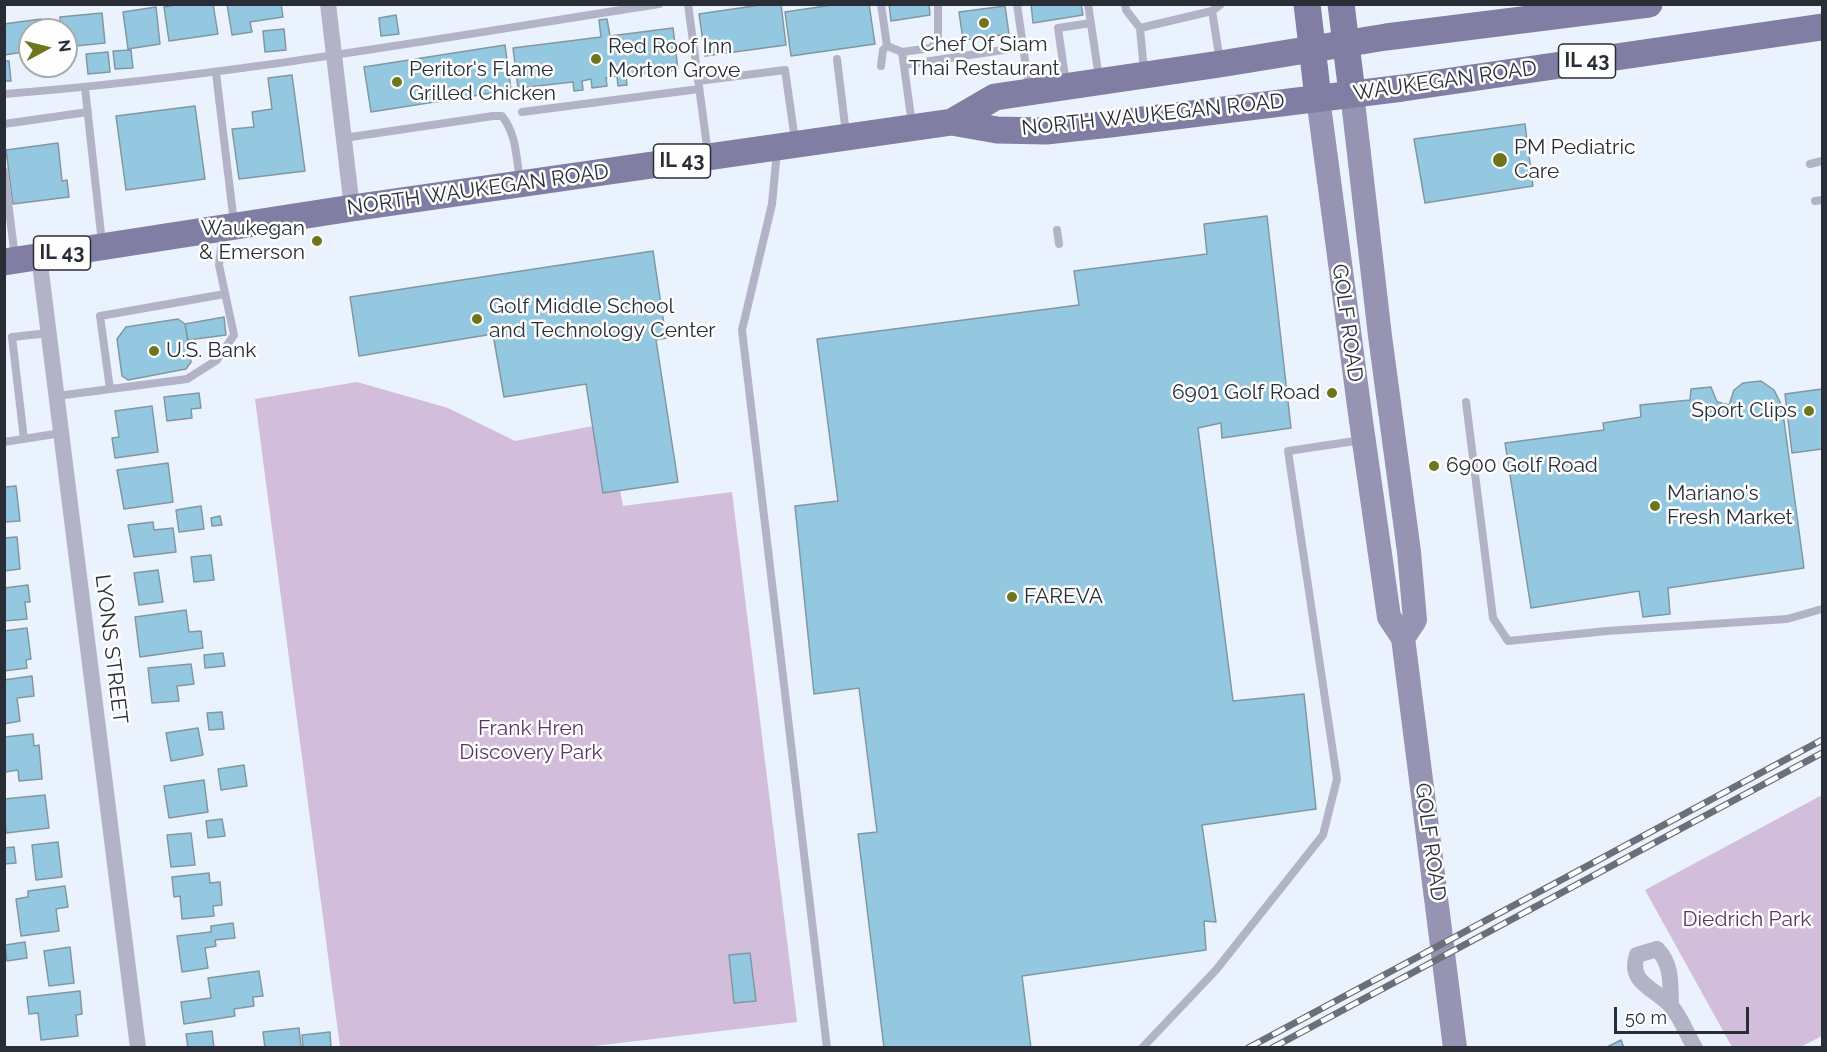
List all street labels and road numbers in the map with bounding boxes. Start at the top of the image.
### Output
road number: IL 43 [1558,44,1616,78]
street label: WAUKEGAN ROAD [1352,56,1538,106]
street label: NORTH WAUKEGAN ROAD [1020,89,1286,141]
road number: IL 43 [654,144,710,178]
street label: NORTH WAUKEGAN ROAD [345,159,611,221]
road number: IL 43 [34,236,90,270]
street label: GOLF ROAD [1326,262,1368,384]
street label: LYONS STREET [89,573,133,725]
street label: GOLF ROAD [1409,781,1451,903]

